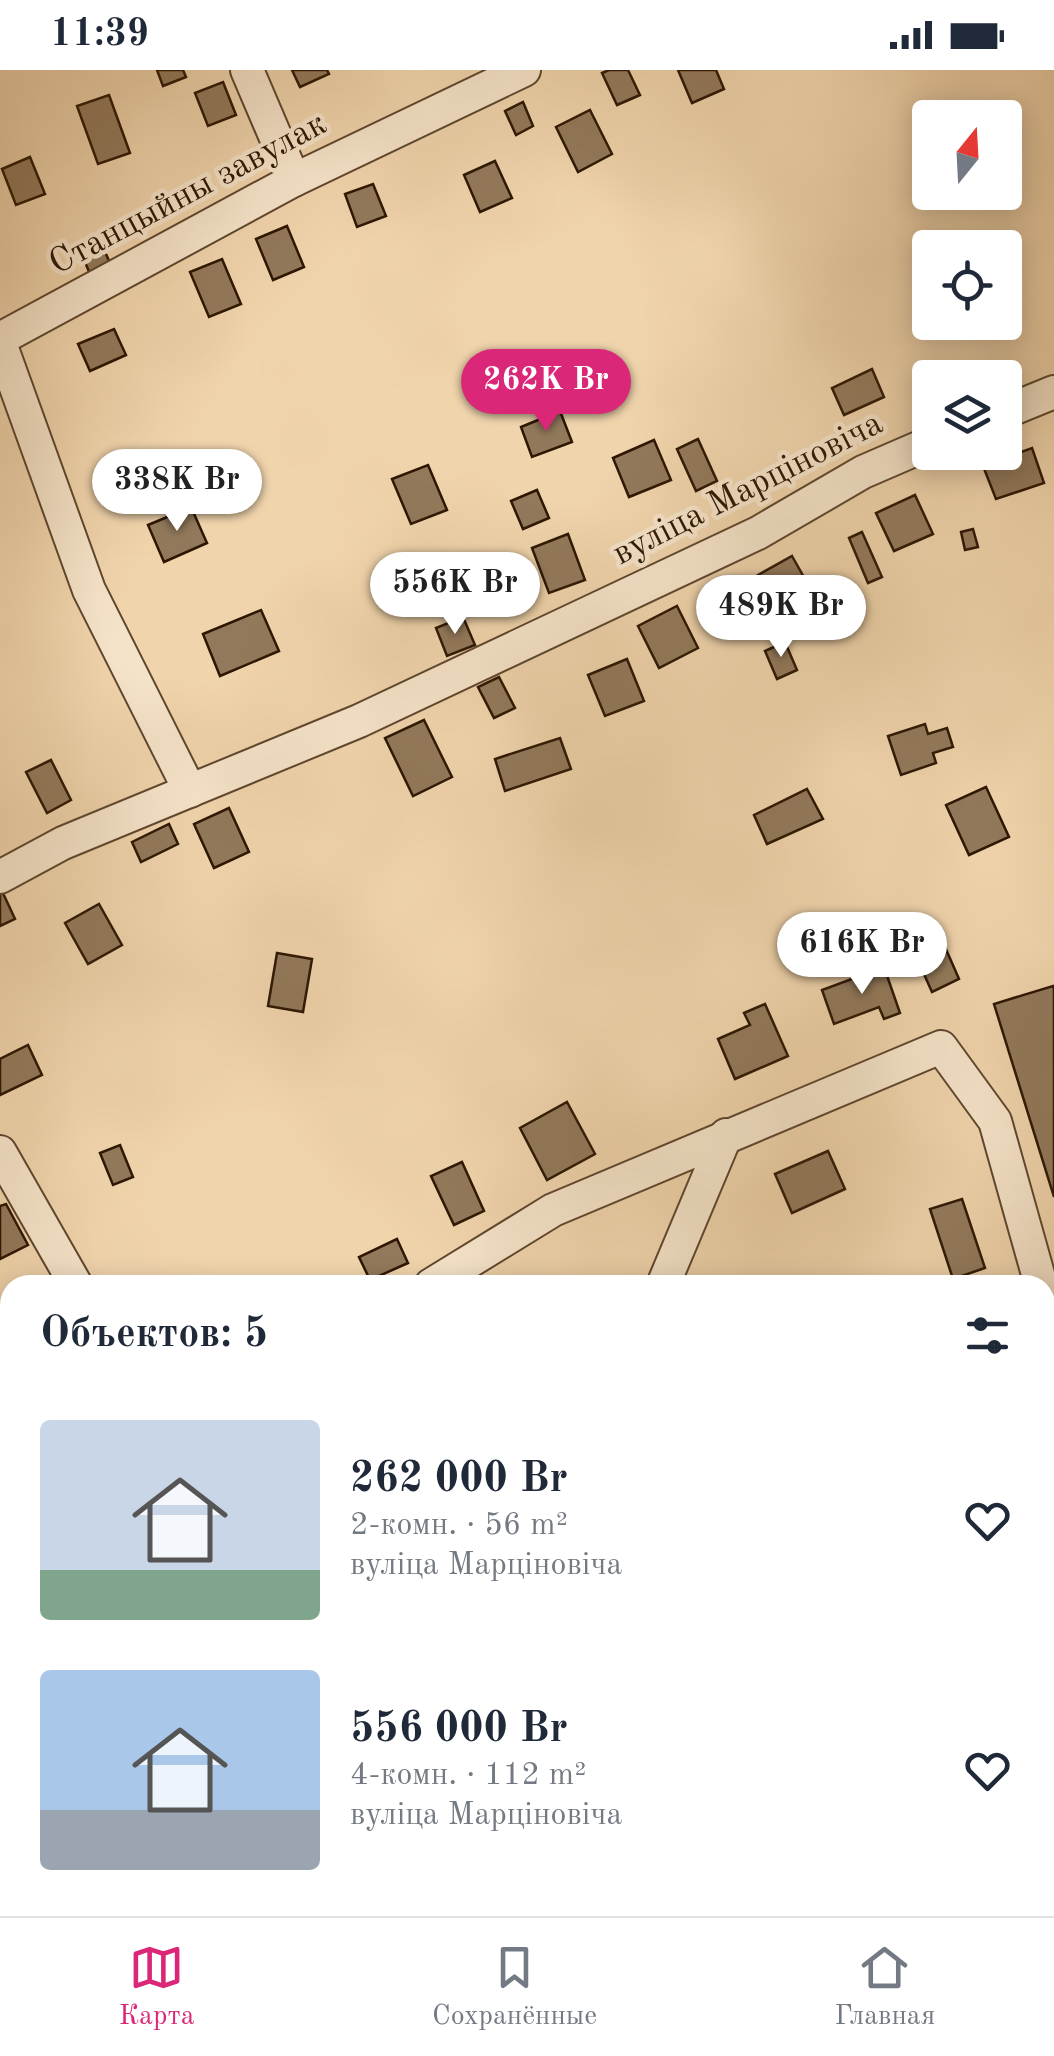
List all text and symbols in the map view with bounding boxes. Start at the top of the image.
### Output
text: 11:39 [50,16,149,54]
north arrow [912,100,1022,210]
map controls [912,100,1022,470]
street label: Станцыйны завулак [44,106,332,282]
button: locate [912,230,1022,340]
pin: 262K Br [454,349,638,434]
button: layers [912,360,1022,470]
text: 262K Br [483,365,609,397]
street label: вуліца Марціновіча [607,406,889,572]
pin: 338K Br [85,449,269,534]
text: 338K Br [114,465,240,497]
pin: 556K Br [363,552,547,637]
text: 556K Br [392,568,518,600]
pin: 489K Br [689,575,873,660]
text: 489K Br [718,591,844,623]
pin: 616K Br [770,912,954,997]
text: 616K Br [799,928,925,960]
icon: filters [960,1308,1015,1363]
text: Объектов: 5 [40,1314,268,1356]
text: 262 000 Br [350,1459,568,1501]
icon: home [120,1460,240,1580]
icon: heart [960,1493,1015,1548]
text: 2-комн. · 56 m² [350,1510,568,1542]
text: вуліца Марціновіча [350,1550,622,1582]
text: 556 000 Br [350,1709,568,1751]
icon: home [120,1710,240,1830]
icon: heart [960,1743,1015,1798]
text: 4-комн. · 112 m² [350,1760,586,1792]
text: вуліца Марціновіча [350,1800,622,1832]
tab: Карта [119,1940,195,2035]
tab: Сохранённые [432,1940,597,2035]
tab: Главная [835,1940,935,2035]

